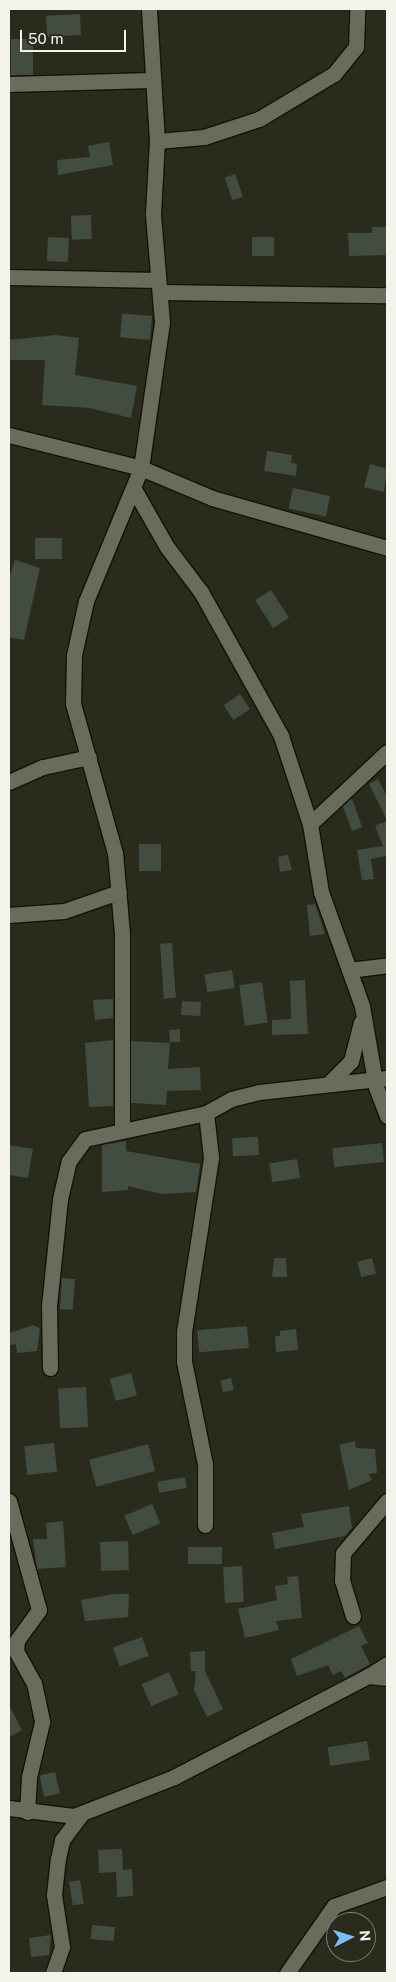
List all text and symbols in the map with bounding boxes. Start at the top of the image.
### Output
scale bar [22,20,129,52]
text: 50 m [28,30,63,47]
north arrow [326,1912,376,1962]
text: N [356,1930,373,1942]

